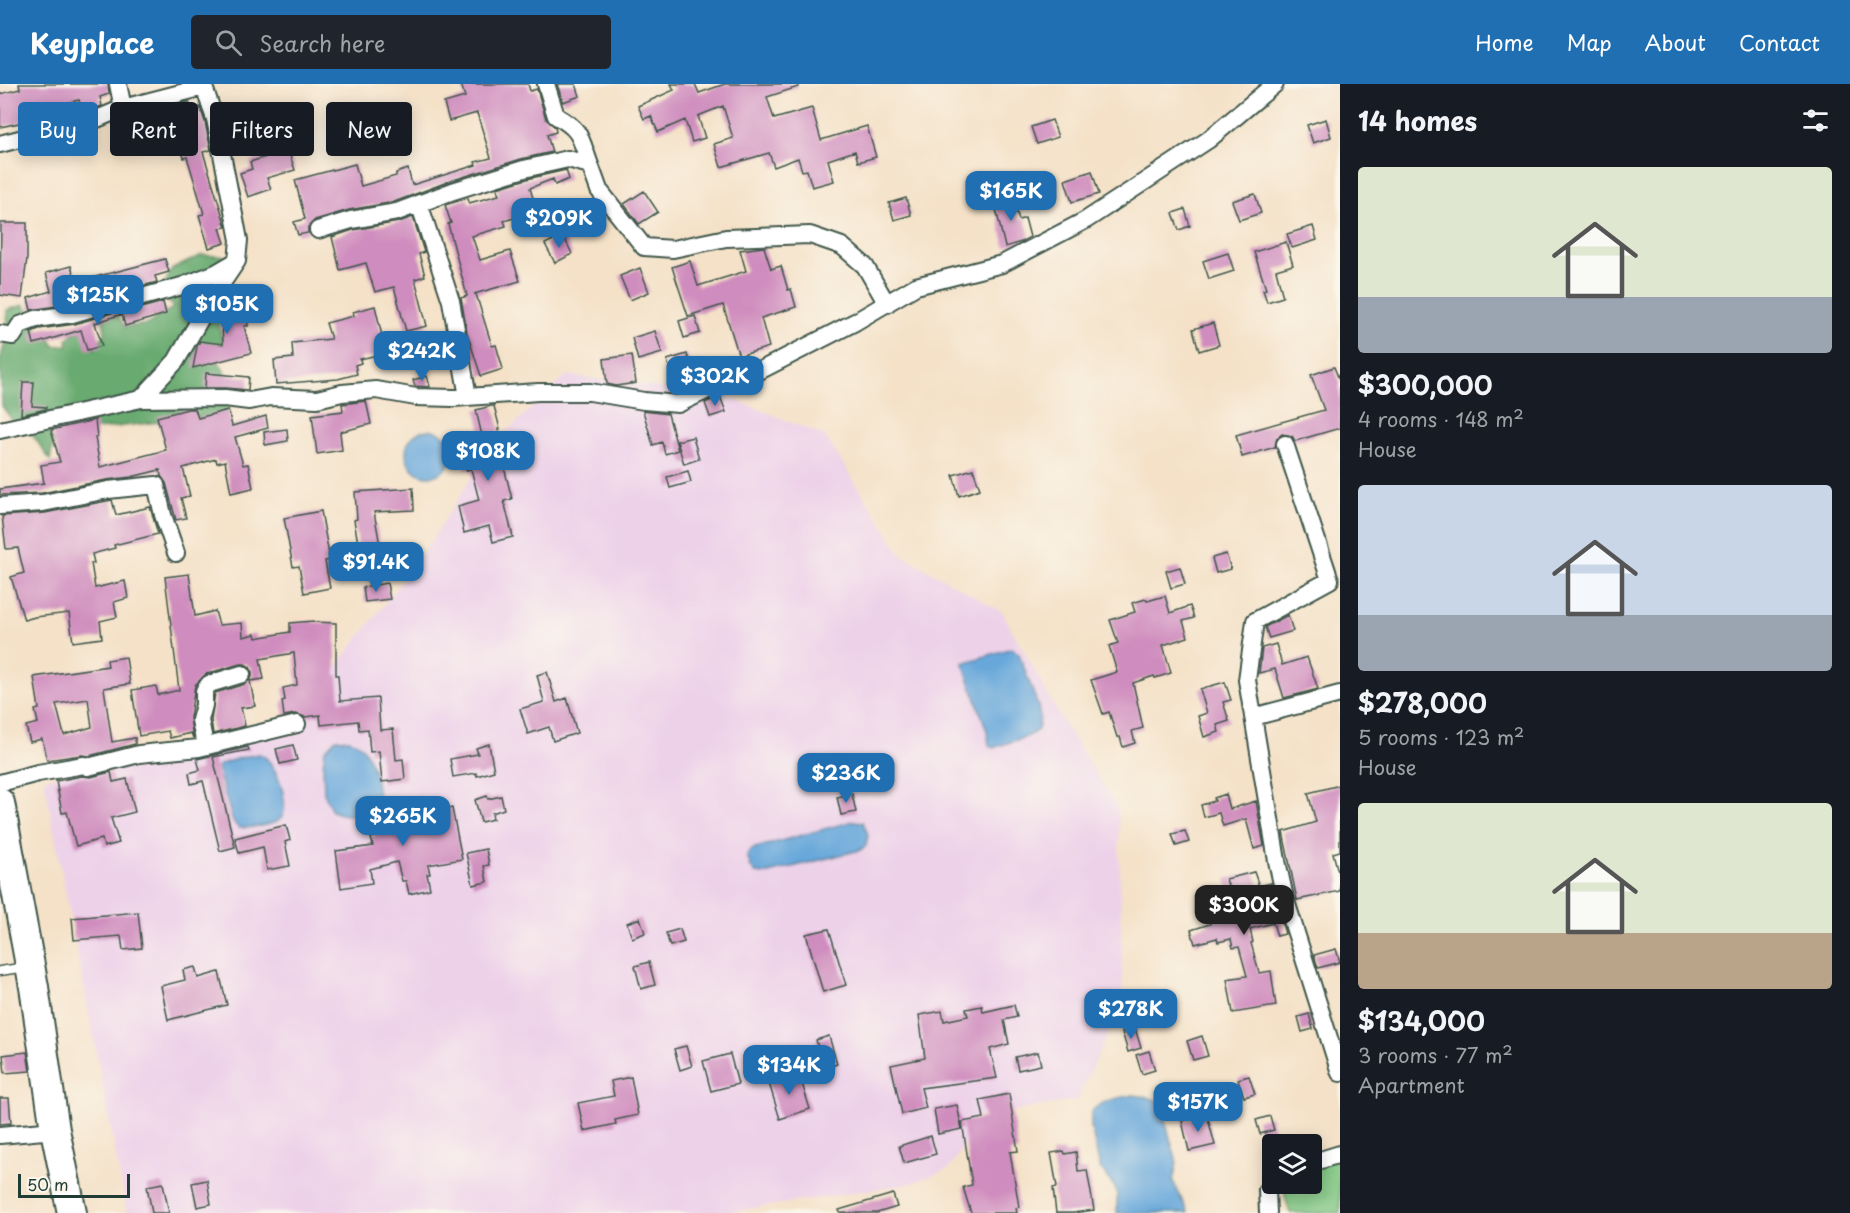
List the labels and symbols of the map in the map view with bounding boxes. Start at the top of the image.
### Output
pin: $165K [969,171,1053,222]
pin: $209K [517,198,601,249]
pin: $125K [56,275,140,326]
pin: $105K [185,284,269,335]
pin: $242K [380,331,464,382]
pin: $302K [673,356,757,407]
pin: $108K [446,431,530,482]
pin: $91.4K [327,542,425,593]
pin: $236K [804,753,888,804]
pin: $265K [361,796,445,847]
pin: $300K [1202,885,1286,936]
pin: $278K [1089,989,1173,1040]
pin: $134K [747,1045,831,1096]
pin: $157K [1156,1082,1240,1133]
scale bar [18,1171,130,1198]

